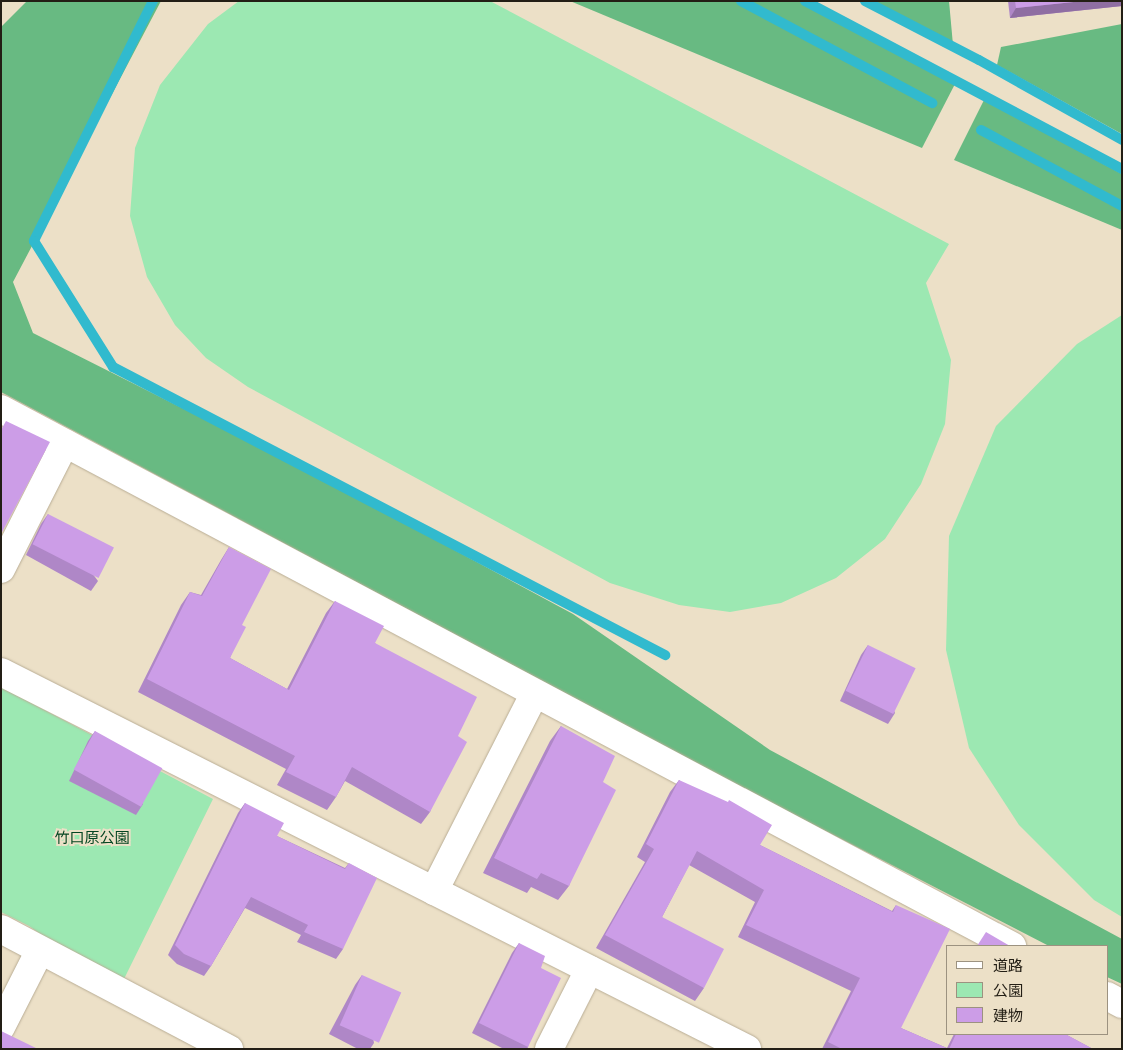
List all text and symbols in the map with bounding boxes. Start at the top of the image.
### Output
park label: 竹口原公園 [55,830,129,848]
legend [946,945,1108,1035]
text: 道路 [993,957,1023,975]
text: 公園 [993,982,1023,1000]
text: 建物 [993,1007,1023,1025]

